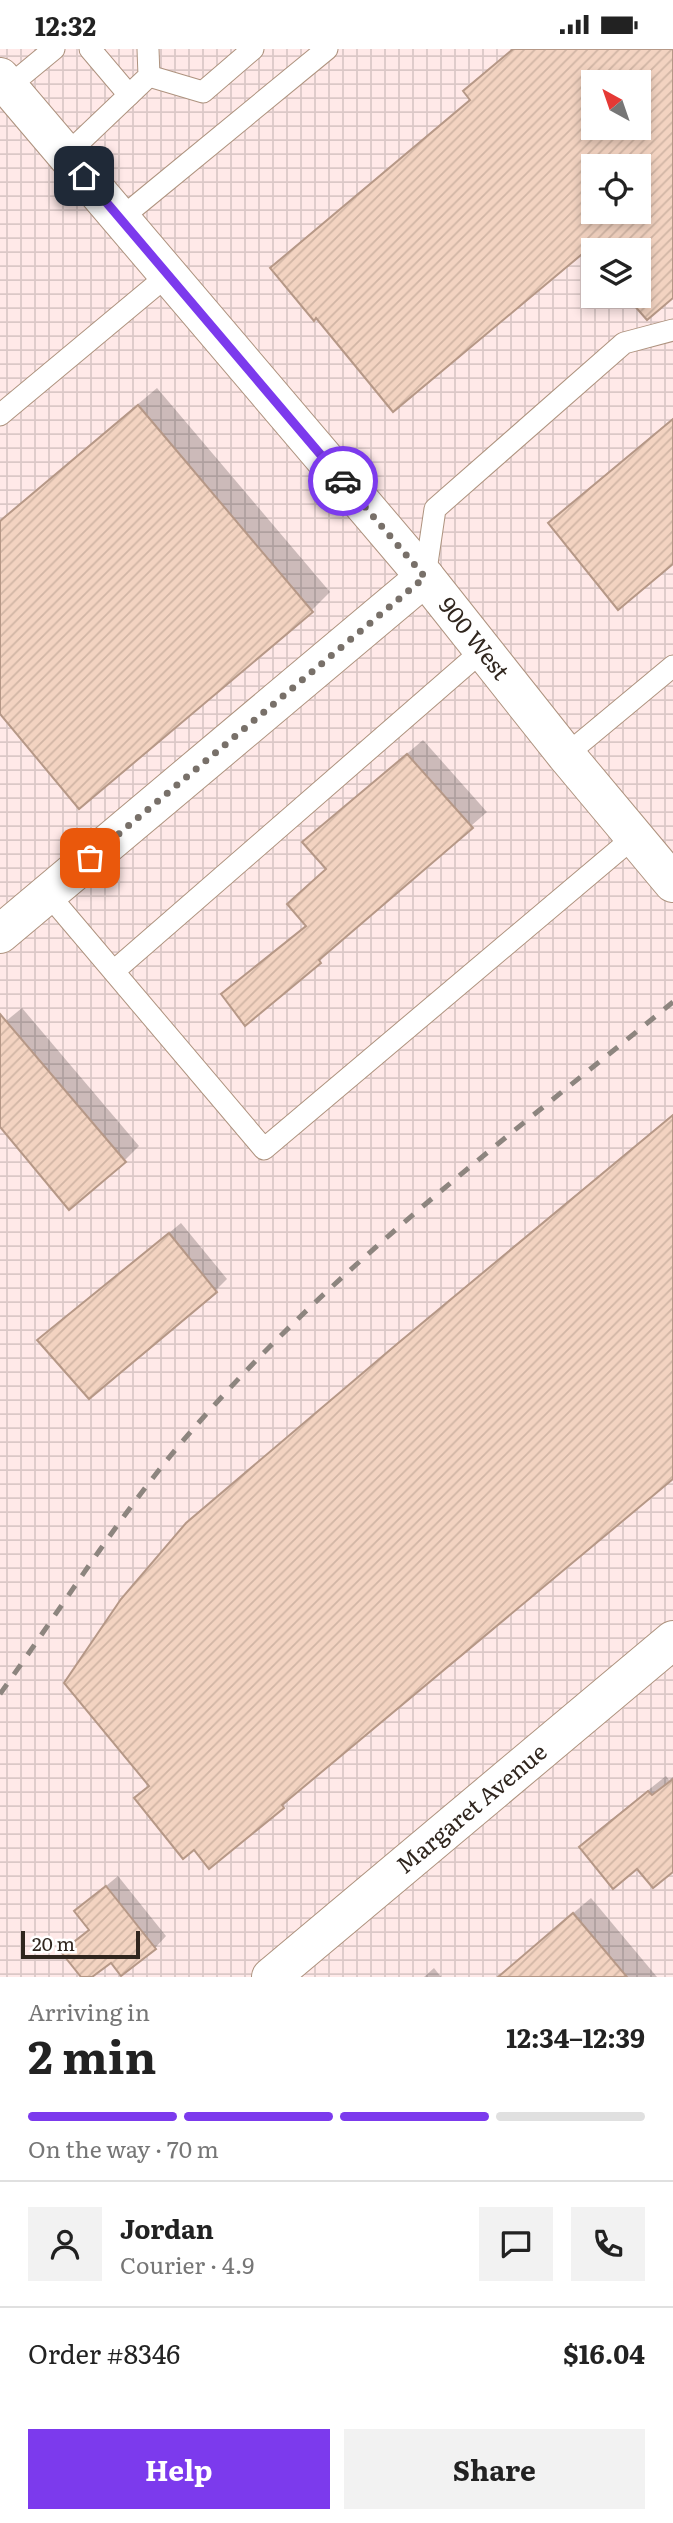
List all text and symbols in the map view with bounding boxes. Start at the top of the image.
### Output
text: 12:32 [35,5,96,44]
north arrow [581,70,651,140]
map controls [581,70,651,308]
pin [54,146,114,206]
button: locate [581,154,651,224]
icon: home [65,157,103,195]
button: layers [581,238,651,308]
courier [308,446,378,516]
icon: car [324,462,362,500]
street label: 900 West [432,589,519,687]
pin [60,828,120,888]
icon: bag [71,839,109,877]
street label: Margaret Avenue [388,1734,553,1880]
scale bar [21,1928,140,1960]
text: 20 m [32,1929,75,1957]
text: Arriving in [28,1994,150,2028]
text: 12:34–12:39 [506,2017,645,2056]
text: 2 min [28,2020,157,2088]
text: On the way · 70 m [28,2131,219,2165]
button: person [28,2207,102,2281]
button: chat [479,2207,553,2281]
button: phone [571,2207,645,2281]
text: Jordan [120,2208,214,2247]
text: Courier · 4.9 [120,2247,254,2281]
text: Order #8346 [28,2333,180,2372]
text: $16.04 [563,2333,645,2372]
button: Help [28,2429,330,2509]
button: Share [344,2429,645,2509]

